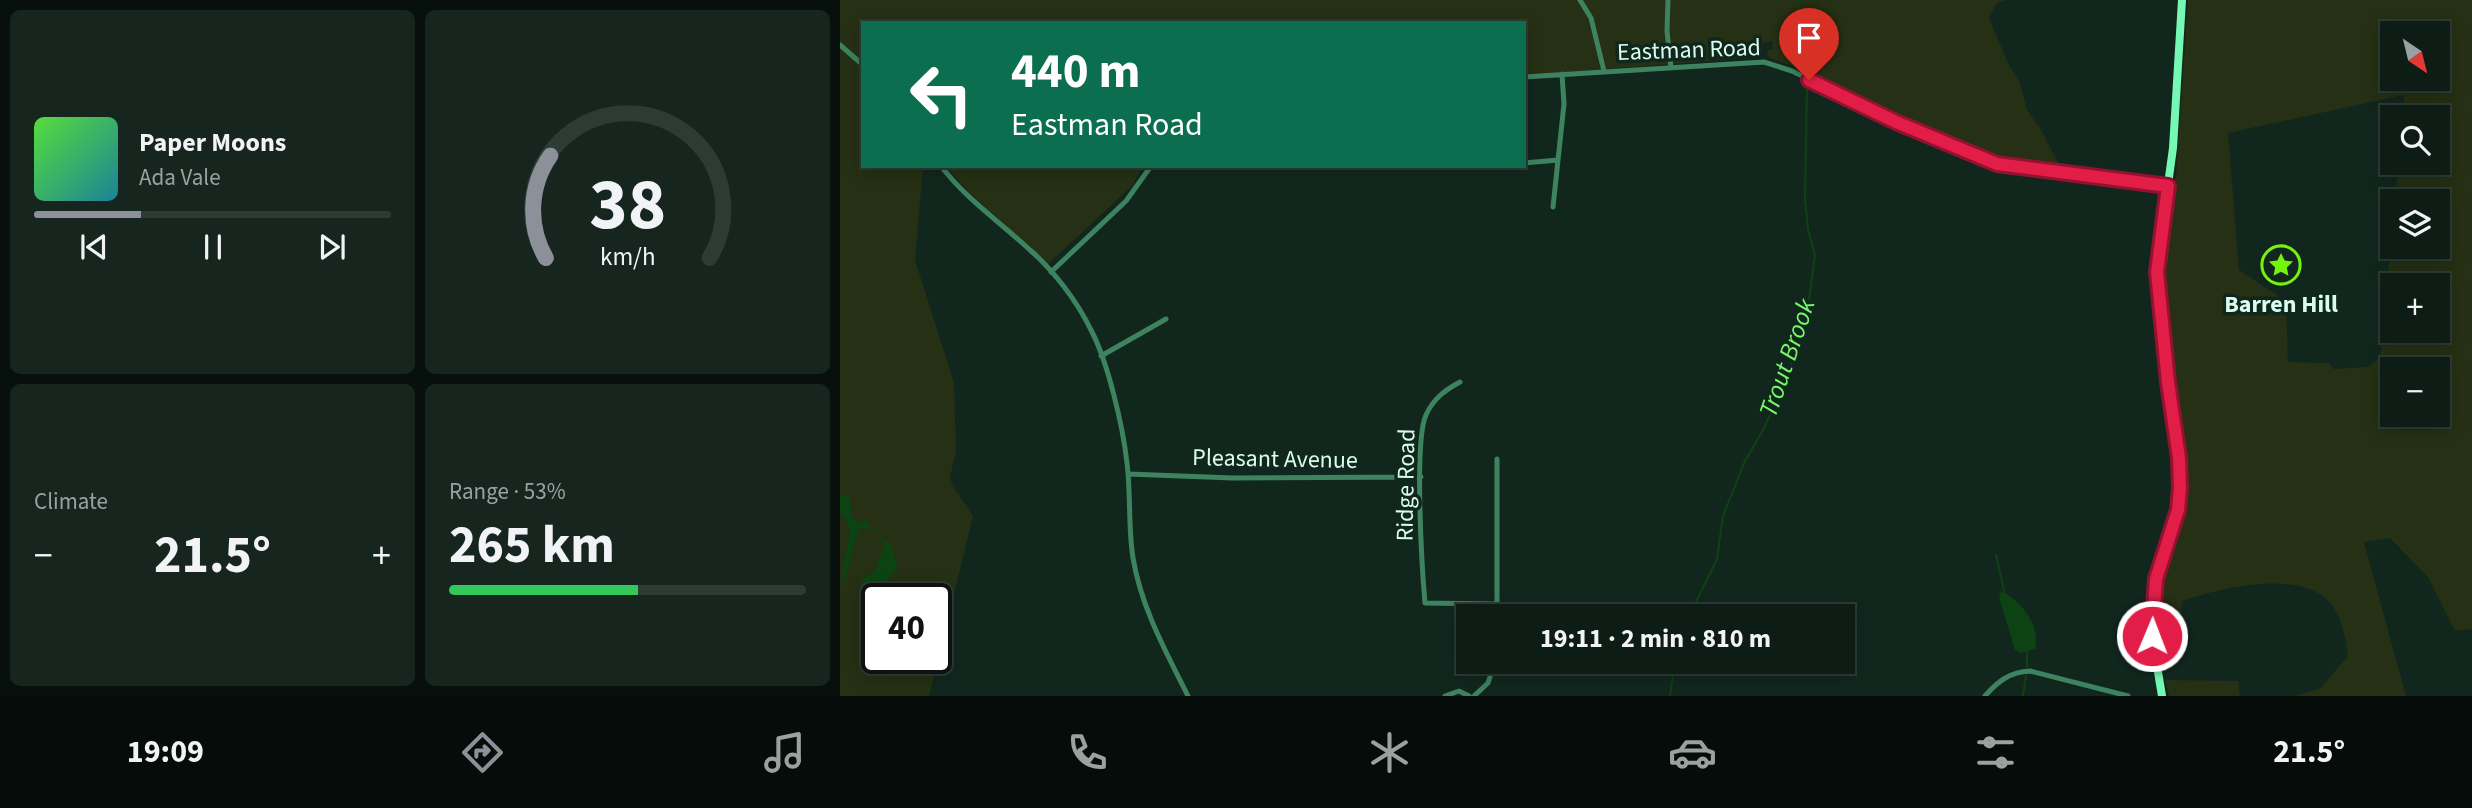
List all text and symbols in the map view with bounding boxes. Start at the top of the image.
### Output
pin [1779,8,1839,80]
icon: arrive [1790,19,1828,57]
north arrow [2380,21,2450,91]
map controls [2380,21,2450,427]
street label: Eastman Road [1616,30,1762,70]
text: 440 m [1011,37,1140,107]
icon: left [896,49,987,140]
text: Eastman Road [1011,102,1203,148]
button: search [2380,105,2450,175]
text: Paper Moons [139,124,286,161]
text: 38 [589,153,666,257]
text: Ada Vale [139,161,221,194]
button: layers [2380,189,2450,259]
icon: previous [75,228,113,266]
icon: pause [194,228,232,266]
icon: next [313,228,351,266]
text: km/h [600,239,655,275]
place icon: Barren Hill [2260,244,2302,286]
button: + [2380,273,2450,343]
place label: Barren Hill [2224,287,2338,322]
water label: Trout Brook [1750,293,1825,422]
button: − [2380,357,2450,427]
street label: Ridge Road [1388,428,1424,542]
street label: Pleasant Avenue [1192,440,1358,478]
text: Range · 53% [449,475,566,508]
text: Climate [34,485,108,518]
text: 265 km [449,509,615,583]
text: 21.5° [154,519,271,593]
text: − [34,529,53,583]
text: + [372,529,391,583]
speed limit sign: 40 [861,583,952,674]
position arrow [2115,599,2189,673]
text: 19:11 · 2 min · 810 m [1540,620,1771,657]
icon: directions [458,728,507,777]
icon: music [760,728,809,777]
icon: phone [1063,728,1112,777]
icon: climate [1365,728,1414,777]
icon: car [1668,728,1717,777]
icon: filters [1971,728,2020,777]
text: 19:09 [127,729,204,775]
text: 21.5° [2273,729,2345,775]

